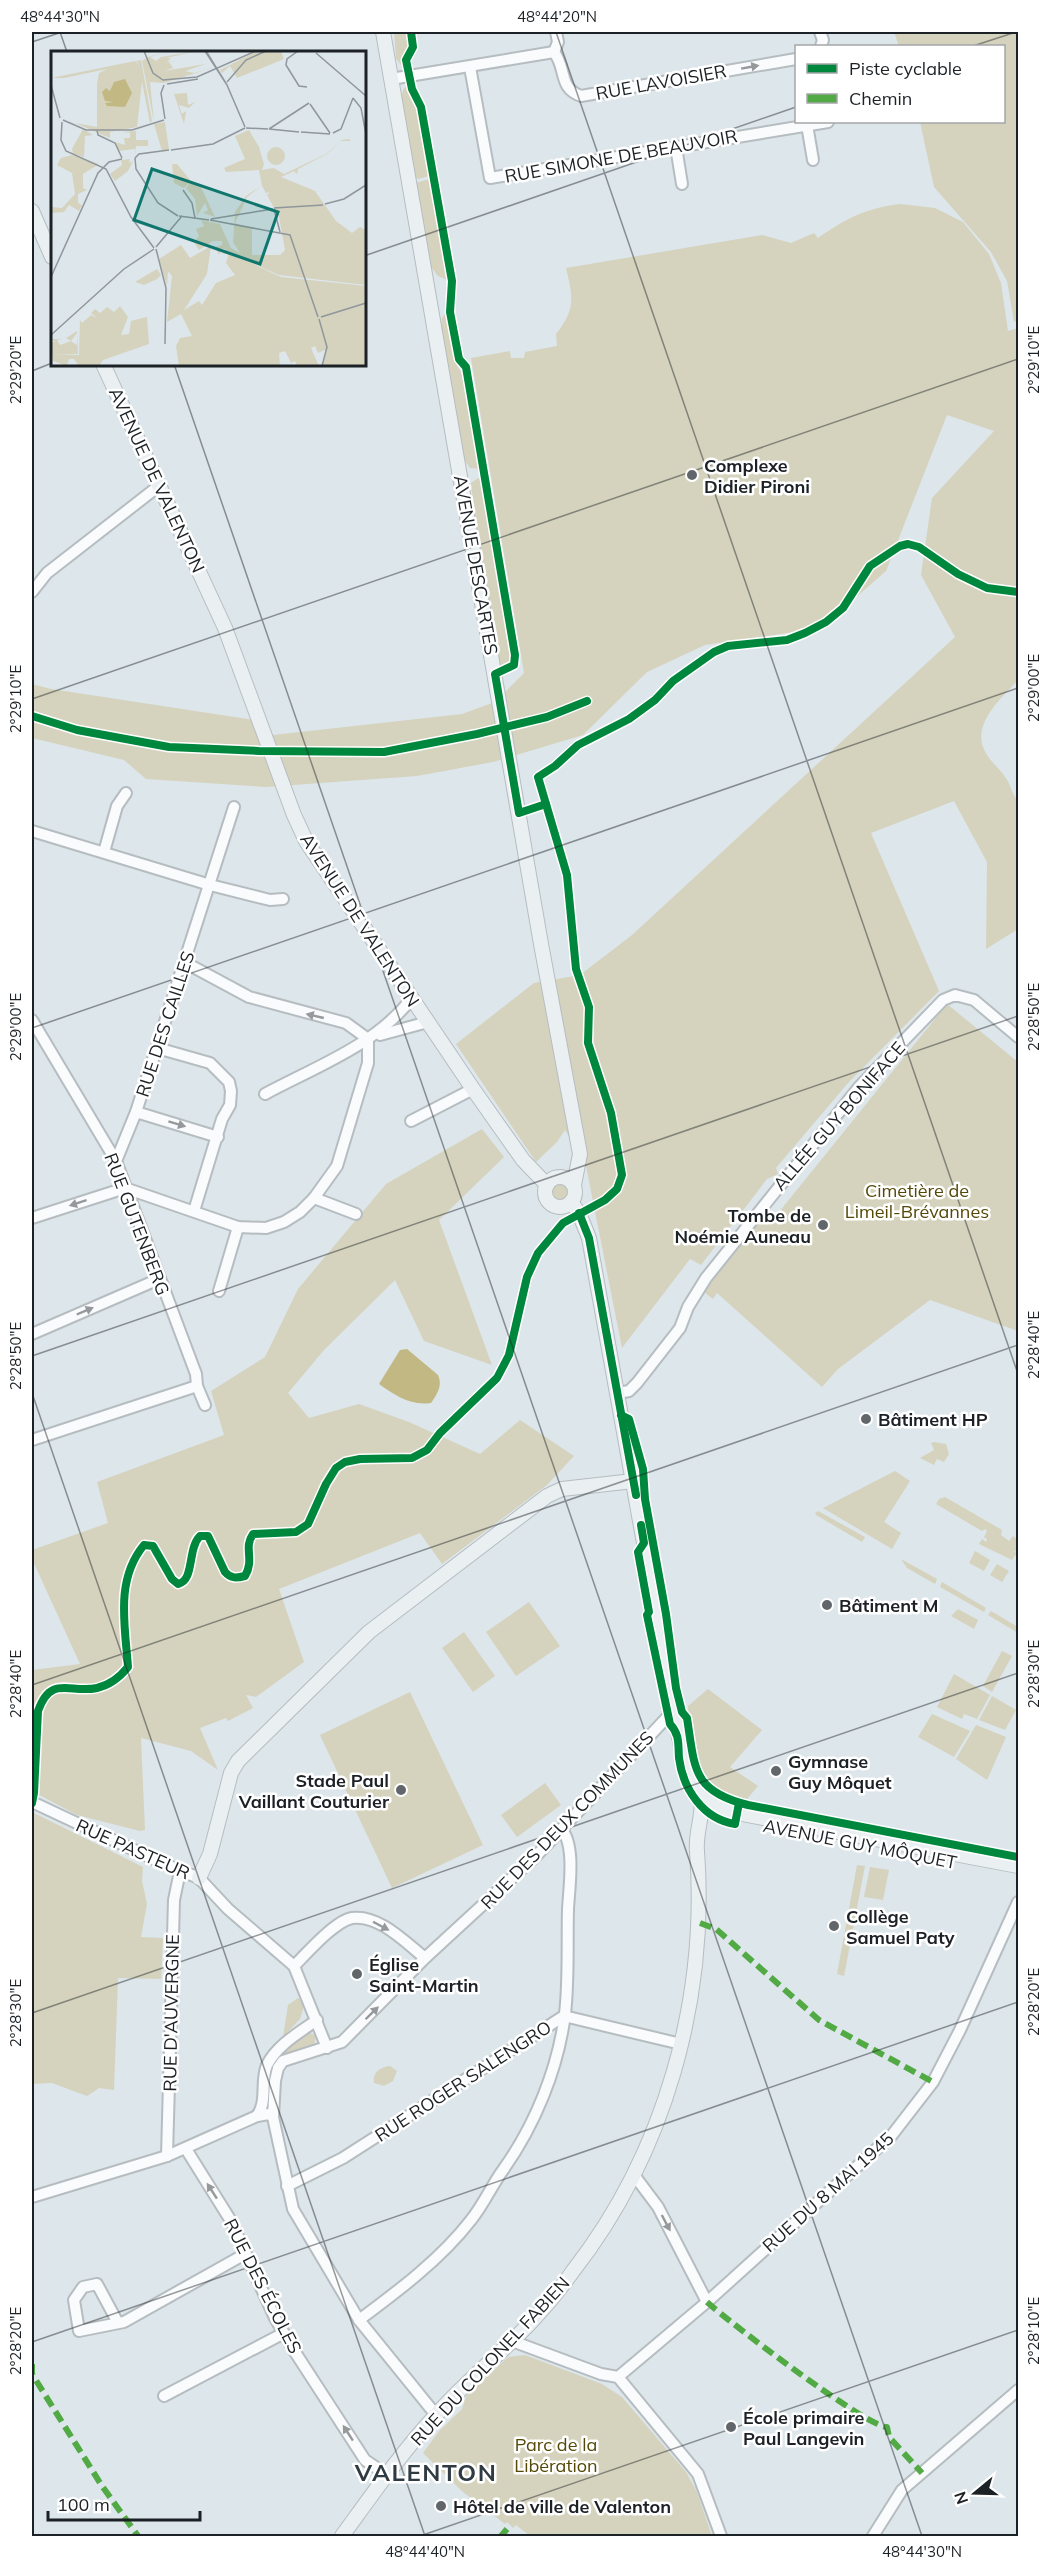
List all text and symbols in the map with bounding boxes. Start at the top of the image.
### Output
text: 48°44'30"N [20,7,100,26]
text: 48°44'20"N [517,7,597,26]
legend [795,45,1005,123]
inset map [51,51,366,366]
text: Piste cyclable [849,57,962,80]
street label: RUE LAVOISIER [594,59,728,105]
one-way arrow [740,62,759,71]
text: Chemin [849,87,912,110]
street label: RUE SIMONE DE BEAUVOIR [503,124,739,188]
text: 2°29'10"E [1024,326,1043,394]
text: 2°29'20"E [6,336,25,404]
street label: AVENUE DE VALENTON [104,384,210,576]
place label: Complexe Didier Pironi [704,454,810,498]
marker: Complexe Didier Pironi [685,468,699,482]
street label: AVENUE DESCARTES [449,473,503,657]
text: 2°29'00"E [1024,654,1043,722]
text: 2°29'10"E [6,665,25,733]
street label: AVENUE DE VALENTON [295,829,425,1011]
street label: RUE DES CAILLES [131,948,199,1100]
text: 2°28'50"E [1024,983,1043,1051]
text: 2°29'00"E [6,993,25,1061]
one-way arrow [306,1010,325,1020]
street label: ALLÉE GUY BONIFACE [768,1037,910,1195]
one-way arrow [168,1120,186,1129]
street label: RUE GUTENBERG [99,1150,175,1298]
park label: Cimetière de Limeil-Brévannes [845,1179,989,1223]
one-way arrow [69,1198,87,1208]
place label: Tombe de Noémie Auneau [674,1204,811,1248]
marker: Tombe de Noémie Auneau [816,1218,830,1232]
one-way arrow [77,1306,95,1316]
text: 2°28'40"E [1024,1311,1043,1379]
text: 2°28'50"E [6,1322,25,1390]
place label: Bâtiment HP [878,1408,988,1431]
marker: Bâtiment HP [859,1412,873,1426]
place label: Bâtiment M [839,1594,938,1617]
marker: Bâtiment M [820,1598,834,1612]
text: 2°28'30"E [1024,1640,1043,1708]
text: 2°28'40"E [6,1650,25,1718]
street label: RUE DES DEUX COMMUNES [476,1726,658,1914]
place label: Gymnase Guy Môquet [788,1750,892,1794]
marker: Gymnase Guy Môquet [769,1764,783,1778]
place label: Stade Paul Vaillant Couturier [238,1769,390,1813]
marker: Stade Paul Vaillant Couturier [394,1783,408,1797]
street label: RUE PASTEUR [72,1814,194,1884]
street label: AVENUE GUY MÔQUET [761,1814,959,1874]
place label: Collège Samuel Paty [846,1905,955,1949]
marker: Collège Samuel Paty [827,1919,841,1933]
one-way arrow [372,1921,389,1931]
street label: RUE D'AUVERGNE [158,1934,184,2092]
place label: Église Saint-Martin [369,1953,479,1997]
marker: Église Saint-Martin [350,1967,364,1981]
text: 2°28'20"E [1024,1968,1043,2036]
text: 2°28'30"E [6,1979,25,2047]
one-way arrow [365,2006,379,2020]
street label: RUE ROGER SALENGRO [370,2015,556,2147]
street label: RUE DU 8 MAI 1945 [758,2127,899,2257]
one-way arrow [206,2182,217,2199]
street label: RUE DES ÉCOLES [219,2215,307,2357]
one-way arrow [661,2215,671,2232]
street label: RUE DU COLONEL FABIEN [406,2272,574,2450]
text: 2°28'10"E [1024,2297,1043,2365]
text: 2°28'20"E [6,2307,25,2375]
place label: École primaire Paul Langevin [743,2406,865,2450]
marker: École primaire Paul Langevin [724,2420,738,2434]
one-way arrow [342,2425,353,2442]
park label: Parc de la Libération [514,2433,598,2477]
district label: VALENTON [354,2457,497,2487]
north arrow [945,2463,1005,2523]
scale bar [48,2484,200,2522]
text: N [949,2489,972,2507]
text: 100 m [57,2493,110,2516]
place label: Hôtel de ville de Valenton [453,2495,671,2518]
marker: Hôtel de ville de Valenton [434,2499,448,2513]
text: 48°44'40"N [385,2542,465,2561]
text: 48°44'30"N [882,2542,962,2561]

